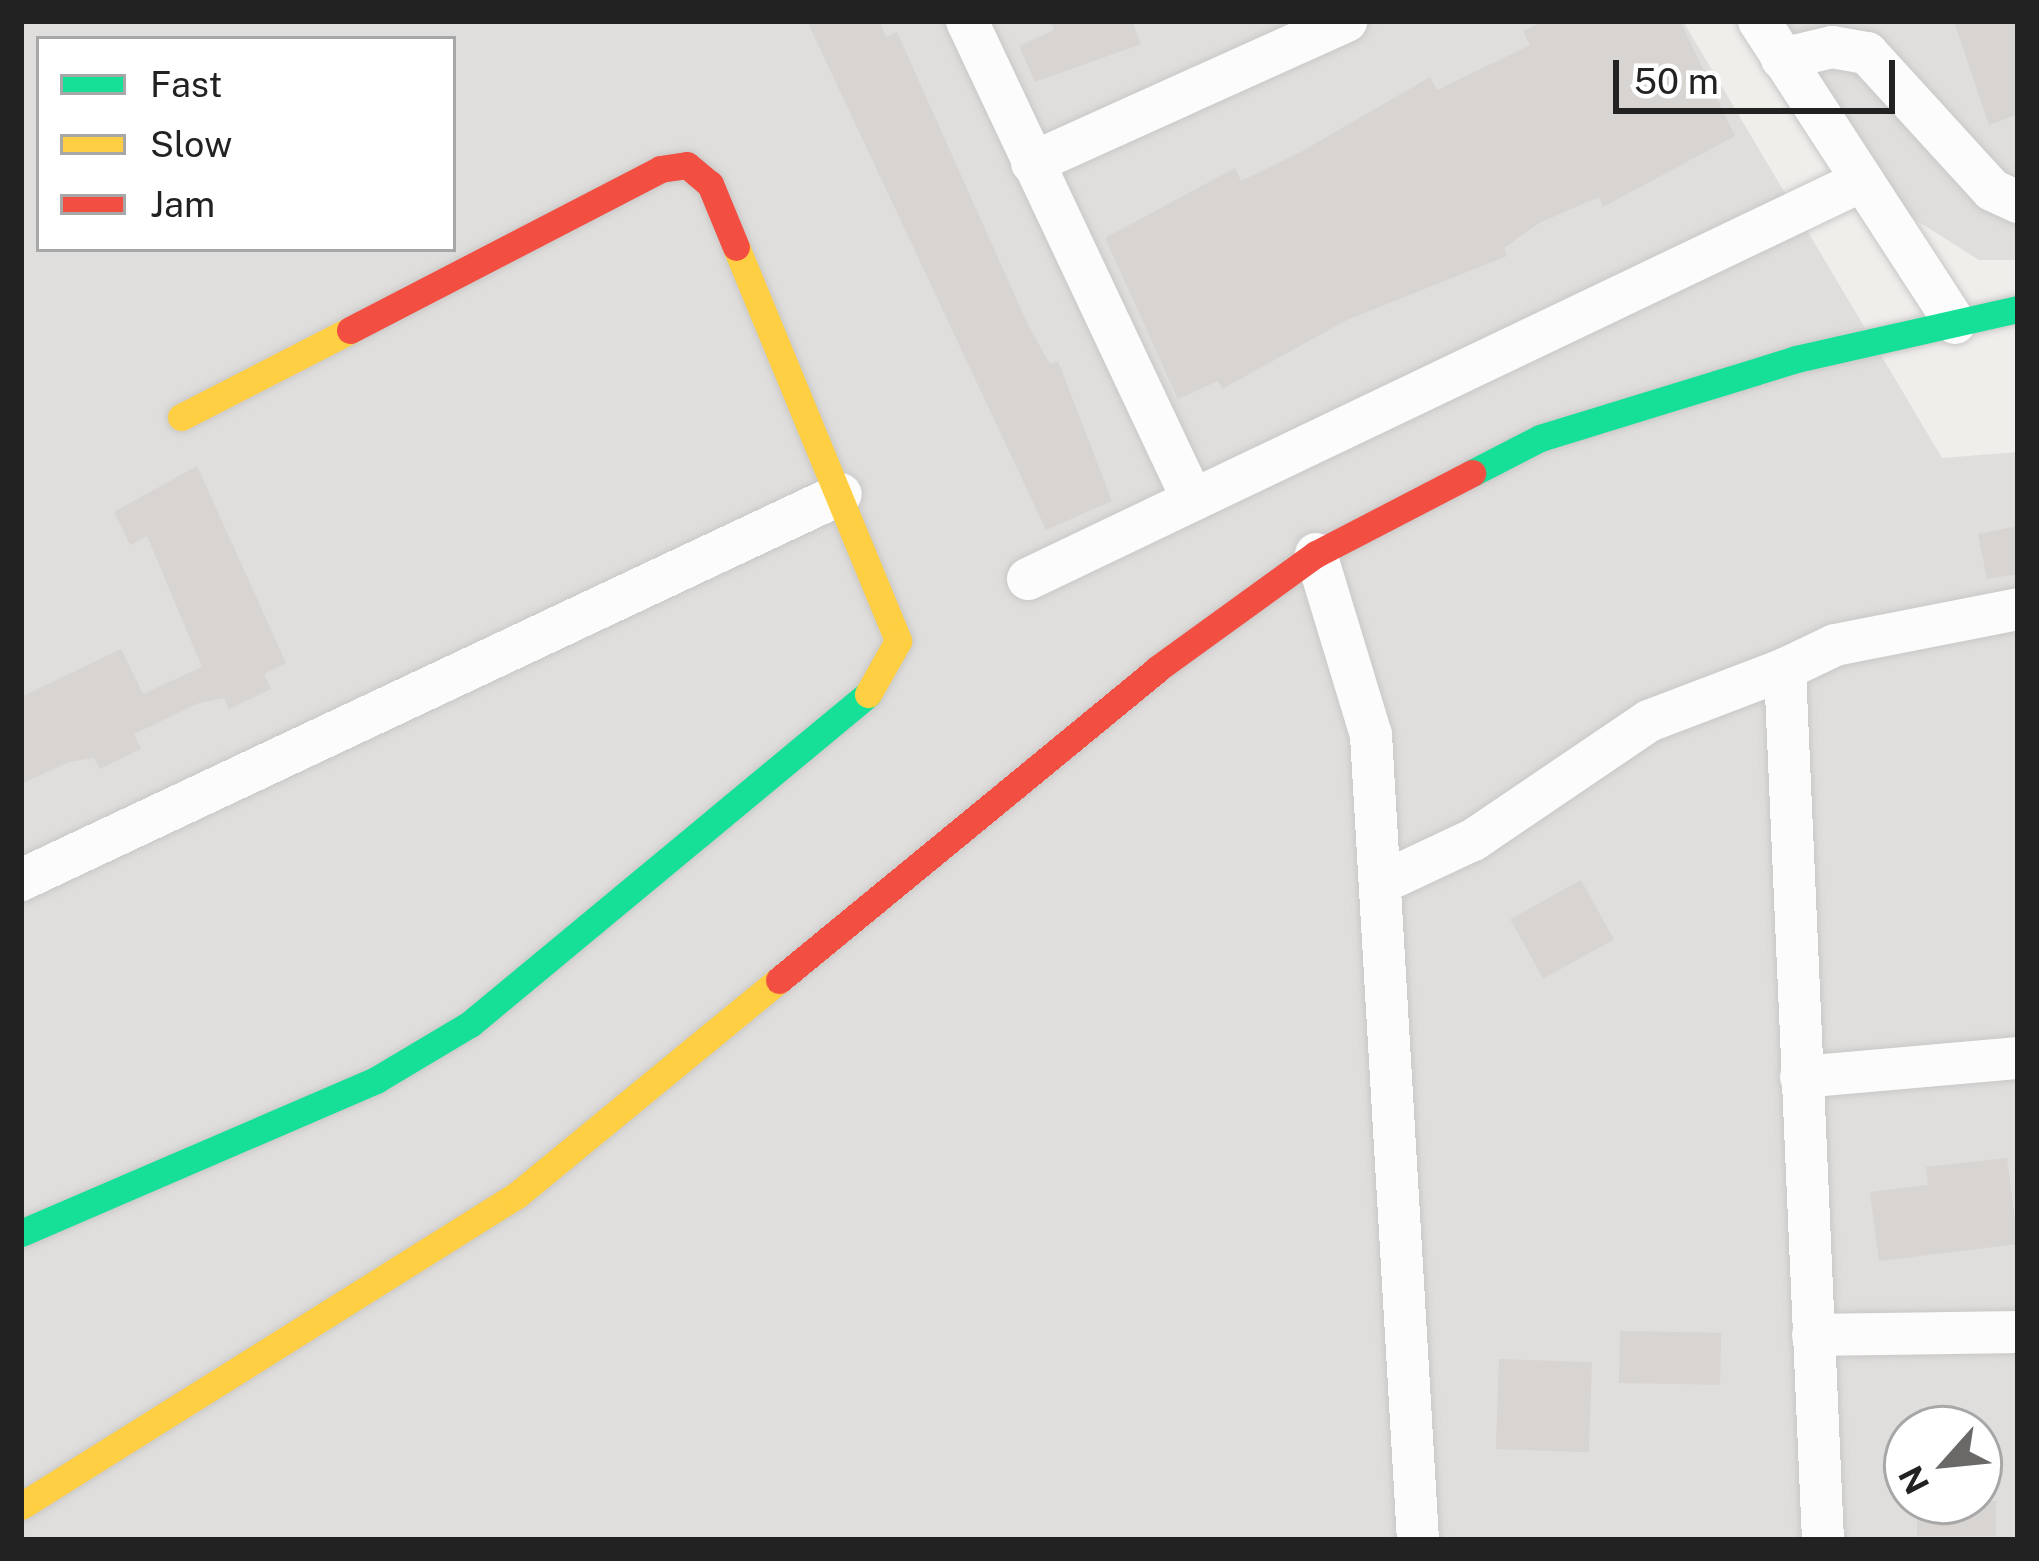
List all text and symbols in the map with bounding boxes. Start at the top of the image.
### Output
legend [36,36,456,252]
scale bar [1619,36,1901,110]
text: 50 m [1634,60,1719,102]
text: Fast [150,63,223,105]
text: Slow [150,123,232,165]
text: Jam [150,183,215,225]
north arrow [1883,1405,2003,1525]
text: N [1891,1460,1936,1500]

